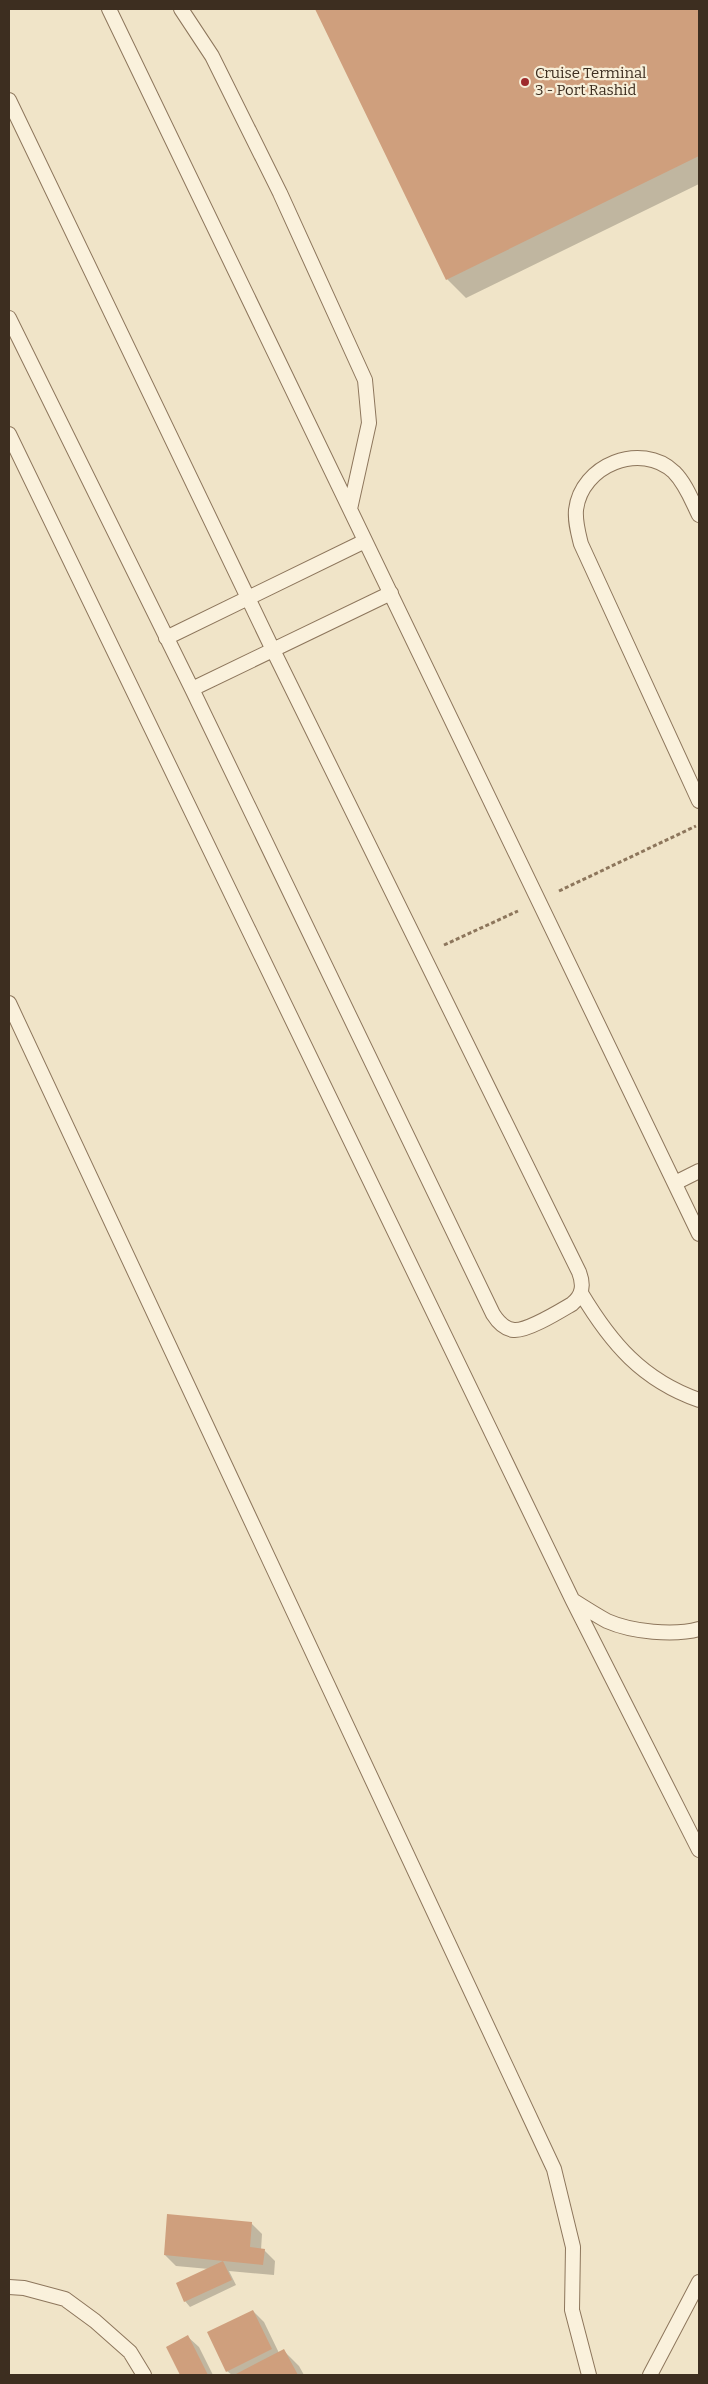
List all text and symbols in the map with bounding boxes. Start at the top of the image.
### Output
place label: Cruise Terminal 3 - Port Rashid [535,64,646,99]
marker: Cruise Terminal 3 - Port Rashid [519,76,531,88]

